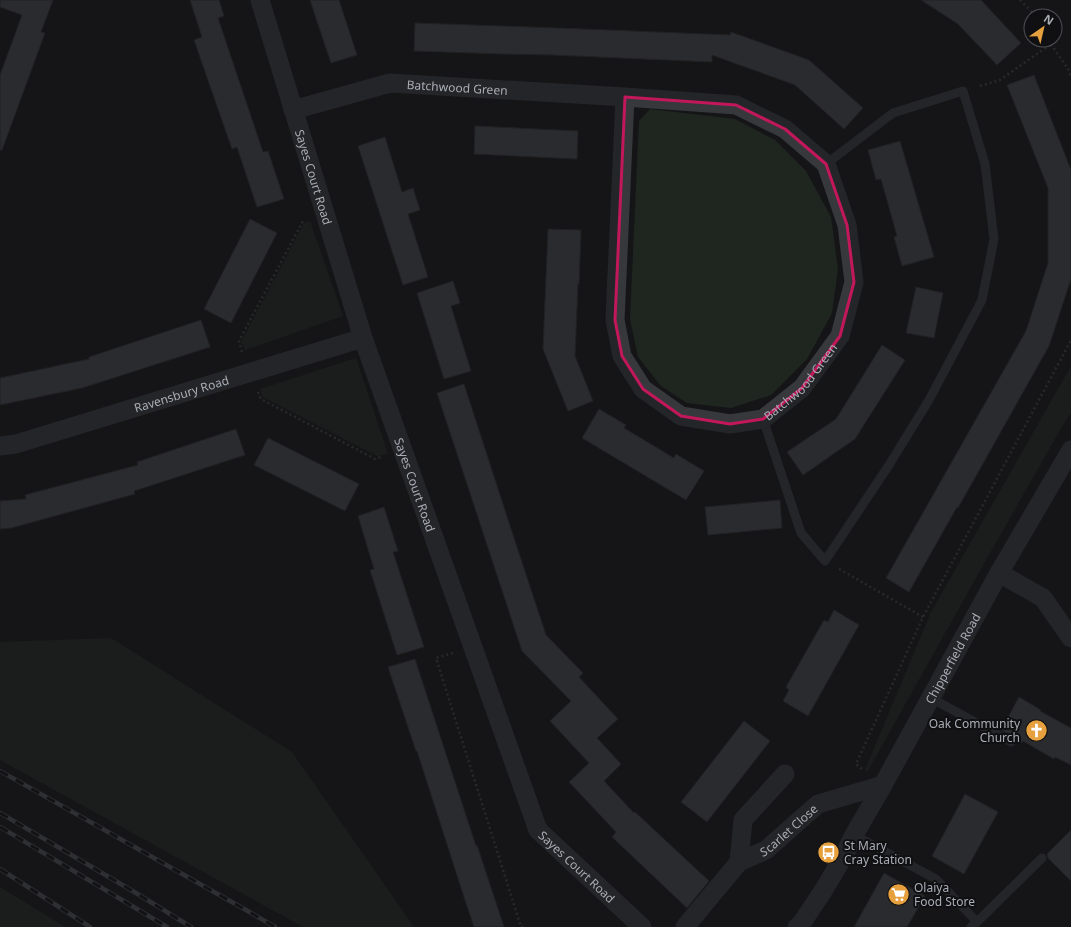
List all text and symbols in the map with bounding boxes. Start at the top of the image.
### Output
north arrow [1023,8,1063,48]
text: N [1041,11,1057,28]
street label: Batchwood Green [406,76,508,98]
street label: Sayes Court Road [291,127,336,227]
street label: Batchwood Green [760,339,841,424]
street label: Ravensbury Road [132,371,231,416]
street label: Sayes Court Road [391,435,440,534]
street label: Chipperfield Road [921,610,984,707]
place label: Oak Community Church [929,715,1021,746]
church icon: Oak Community Church [1023,717,1049,743]
street label: Scarlet Close [757,800,821,860]
street label: Sayes Court Road [535,827,619,906]
place label: St Mary Cray Station [844,837,912,868]
bus stop icon: St Mary Cray Station [816,839,842,865]
place label: Olaiya Food Store [914,879,975,910]
supermarket icon: Olaiya Food Store [886,881,912,907]

